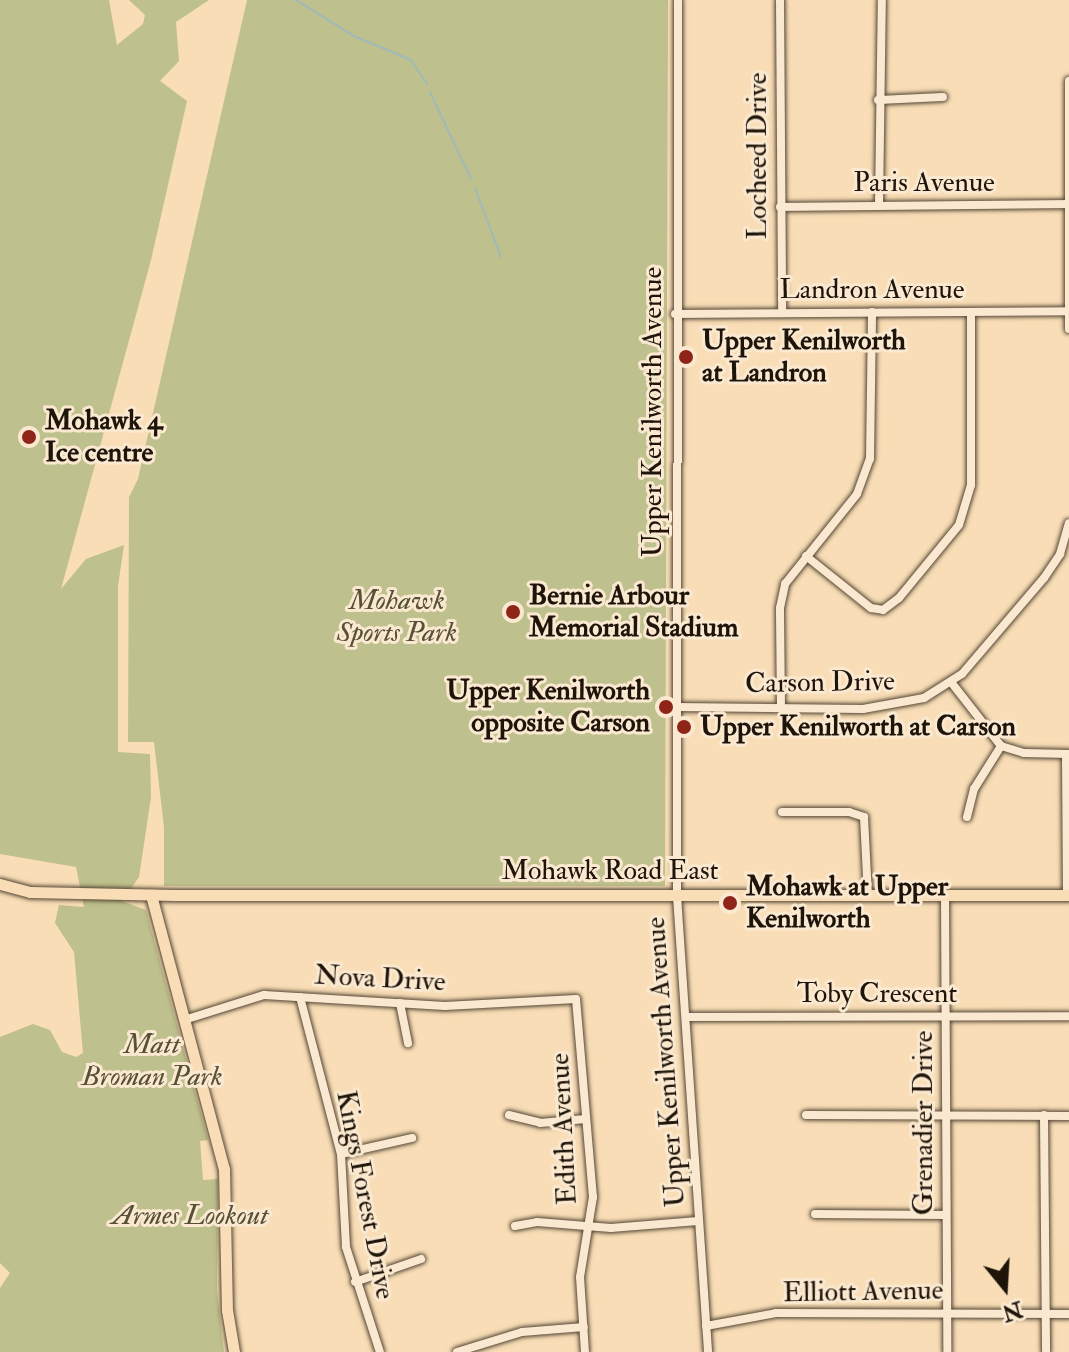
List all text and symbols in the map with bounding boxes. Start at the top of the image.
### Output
street label: Locheed Drive [741,72,775,240]
street label: Paris Avenue [853,166,995,200]
street label: Upper Kenilworth Avenue [636,267,670,557]
street label: Landron Avenue [779,273,965,307]
place label: Upper Kenilworth at Landron [702,324,906,390]
marker: Upper Kenilworth at Landron [677,348,695,366]
place label: Mohawk 4 Ice centre [45,404,162,470]
marker: Mohawk 4 Ice centre [20,428,38,446]
place label: Bernie Arbour Memorial Stadium [529,579,738,645]
park label: Mohawk Sports Park [337,584,457,650]
marker: Bernie Arbour Memorial Stadium [504,603,522,621]
street label: Carson Drive [745,665,895,701]
place label: Upper Kenilworth opposite Carson [446,674,650,740]
marker: Upper Kenilworth opposite Carson [657,698,675,716]
place label: Upper Kenilworth at Carson [700,710,1016,744]
marker: Upper Kenilworth at Carson [675,718,693,736]
street label: Mohawk Road East [501,854,719,888]
place label: Mohawk at Upper Kenilworth [746,870,948,936]
marker: Mohawk at Upper Kenilworth [721,894,739,912]
street label: Upper Kenilworth Avenue [639,916,693,1208]
street label: Nova Drive [314,959,446,999]
street label: Toby Crescent [797,977,957,1011]
park label: Matt Broman Park [81,1028,223,1094]
street label: Grenadier Drive [907,1031,941,1215]
street label: Edith Avenue [543,1052,585,1206]
street label: Kings Forest Drive [328,1088,402,1302]
park label: Armes Lookout [112,1199,268,1233]
north arrow [965,1248,1045,1328]
street label: Elliott Avenue [783,1274,943,1310]
text: N [999,1294,1026,1327]

